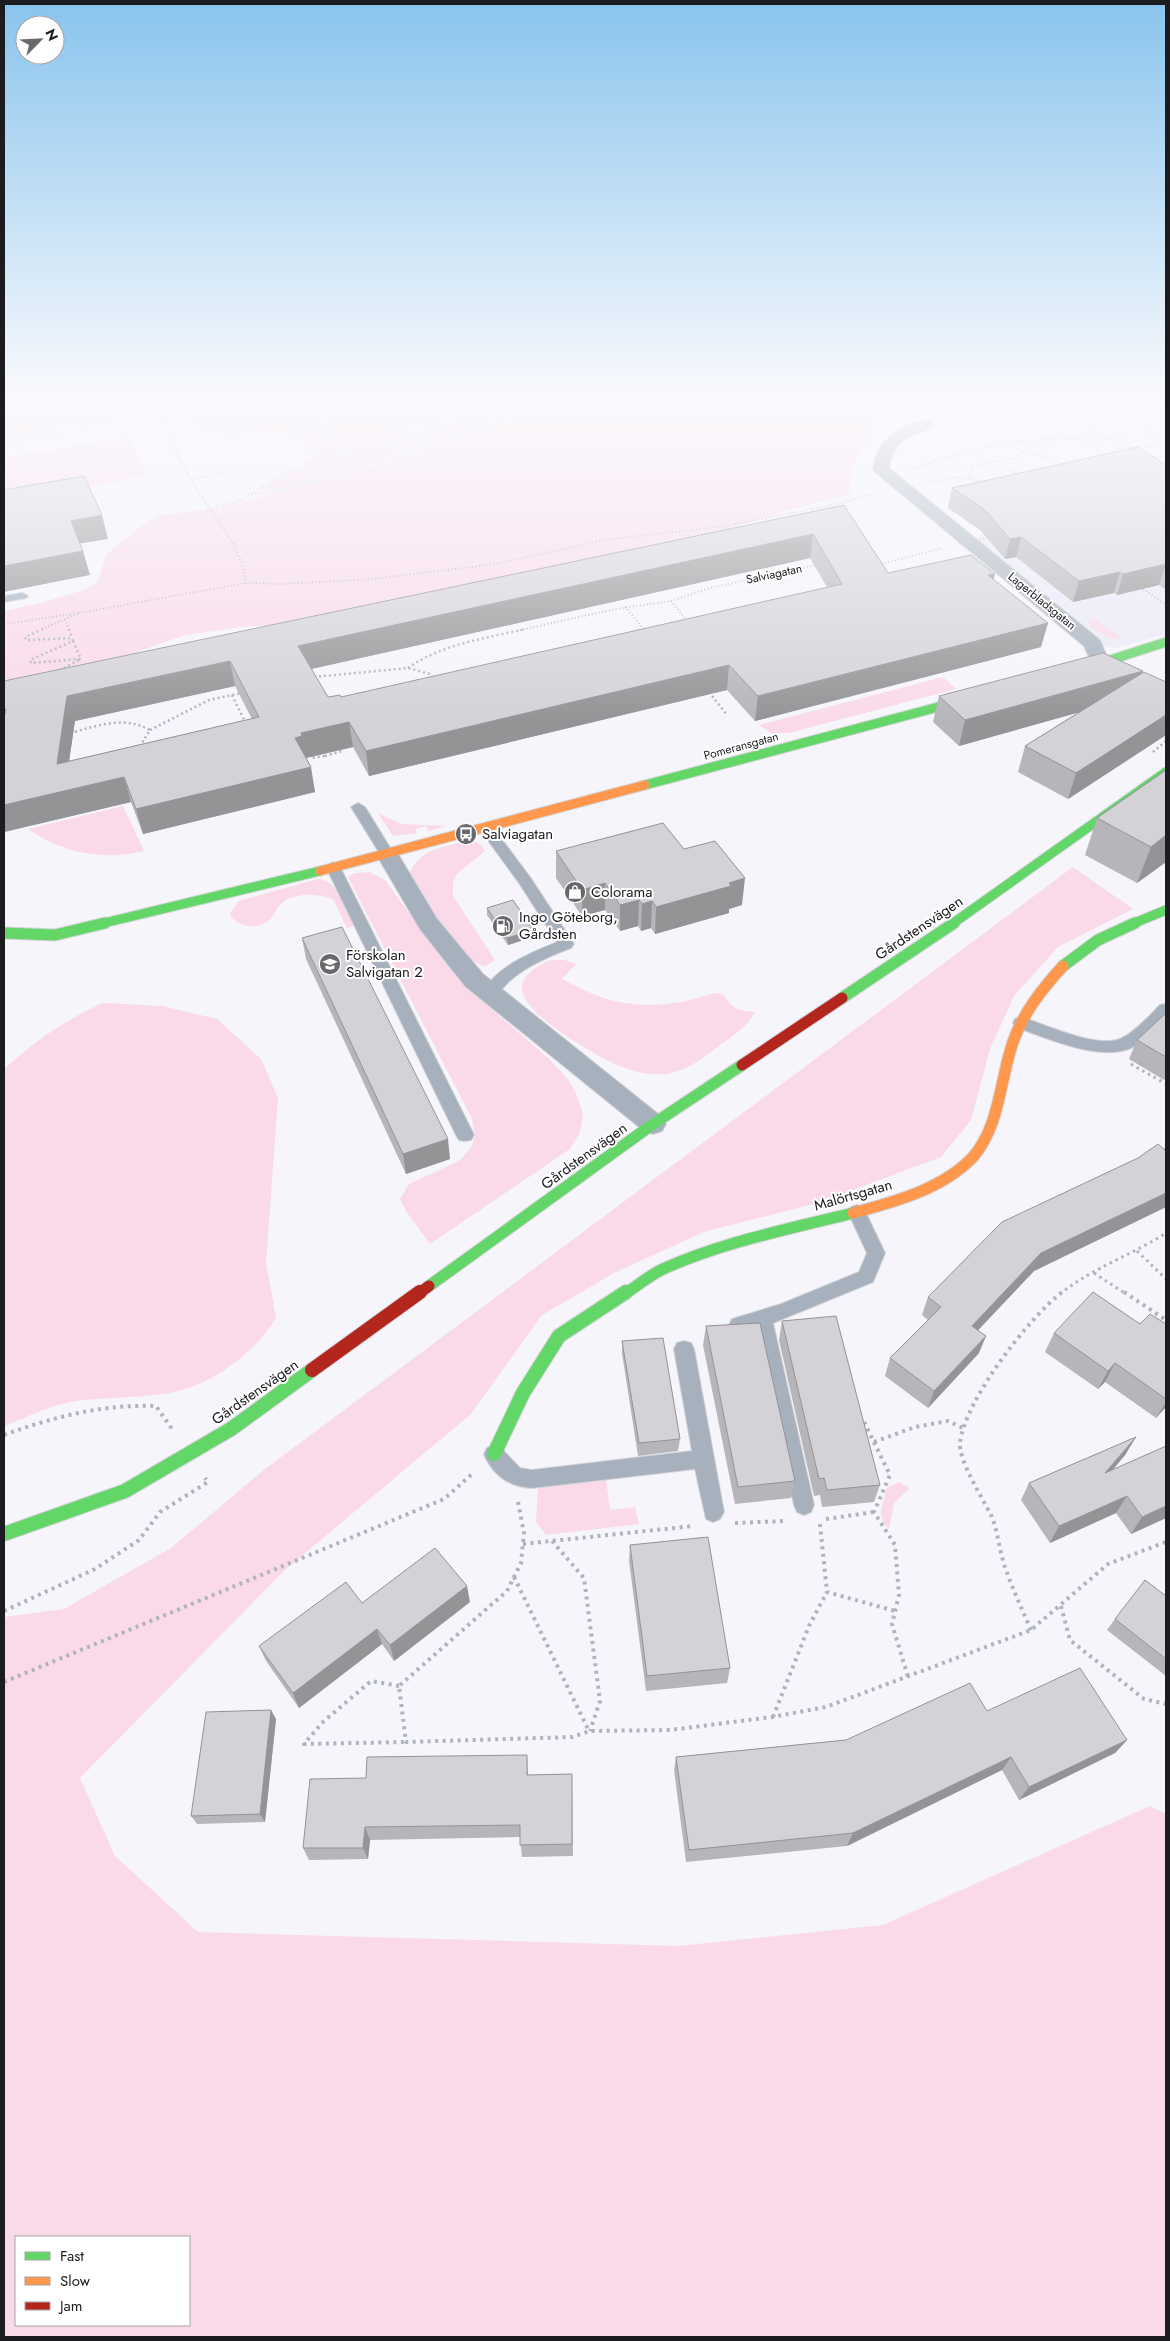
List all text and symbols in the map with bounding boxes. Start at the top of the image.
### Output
north arrow [15,15,65,65]
text: N [40,26,63,44]
street label: Salviagatan [744,559,804,589]
street label: Lagerbladsgatan [1004,568,1080,634]
street label: Pomeransgatan [702,727,780,765]
bus stop icon: Salviagatan [454,822,478,846]
place label: Salviagatan [482,823,553,845]
shop icon: Colorama [563,880,587,904]
place label: Colorama [591,881,652,903]
street label: Gårdstensvägen [871,890,967,966]
place label: Ingo Göteborg, Gårdsten [519,906,618,945]
fuel station icon: Ingo Göteborg, Gårdsten [491,914,515,938]
place label: Förskolan Salvigatan 2 [346,944,423,983]
school or university icon: Förskolan Salvigatan 2 [318,952,342,976]
street label: Gårdstensvägen [536,1117,632,1195]
street label: Malörtsgatan [811,1173,895,1217]
street label: Gårdstensvägen [207,1354,303,1430]
legend [15,2236,190,2326]
text: Fast [60,2245,84,2267]
text: Slow [60,2270,91,2292]
text: Jam [58,2295,83,2317]

